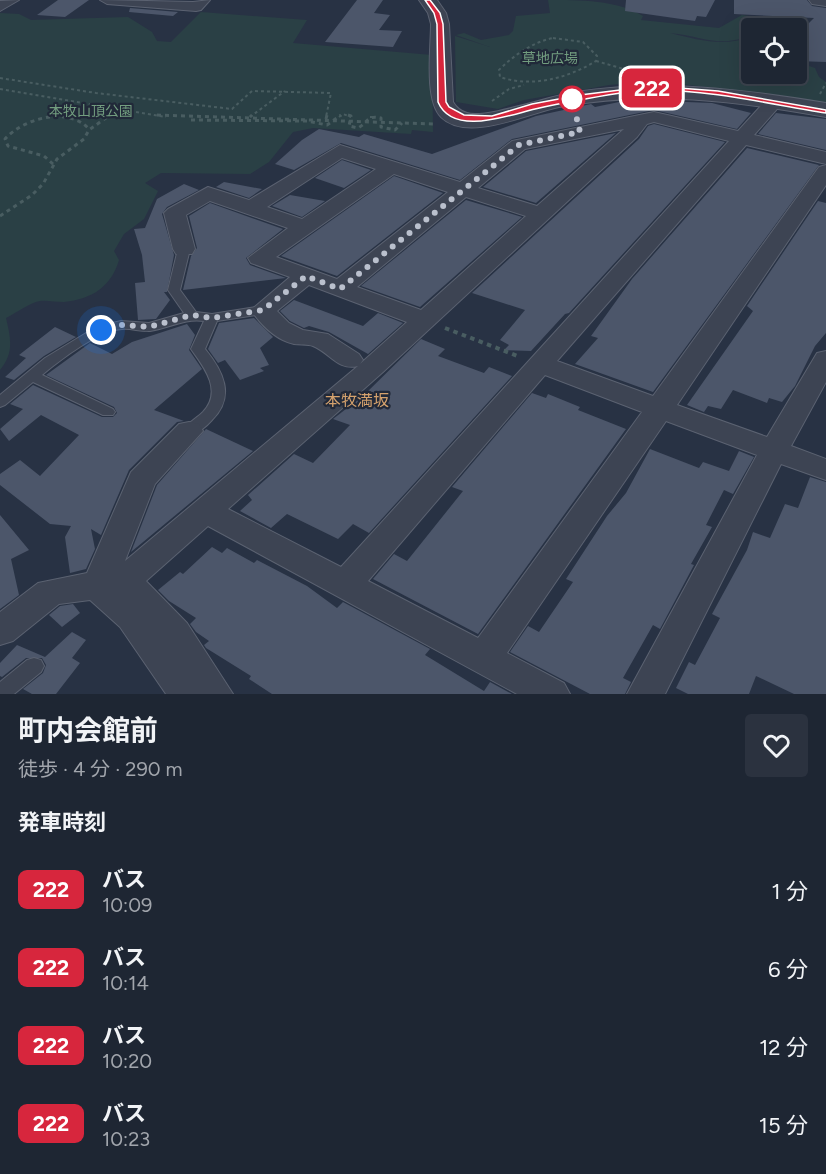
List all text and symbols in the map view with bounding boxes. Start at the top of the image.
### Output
map controls [741,18,807,84]
button: locate [741,18,807,84]
park label: 草地広場 [522,50,578,67]
line badge: 222 [618,68,686,107]
text: 222 [634,76,670,101]
unlabelled marker [559,86,585,112]
park label: 本牧山頂公園 [49,103,133,120]
your location [86,315,116,345]
district label: 本牧満坂 [325,391,389,410]
text: 町内会館前 [18,713,158,747]
button: heart [745,714,808,777]
text: 徒歩 · 4 分 · 290 m [18,757,183,781]
text: 発車時刻 [18,809,106,836]
text: バス [102,866,146,893]
text: 222 [33,877,69,902]
text: 1 分 [771,878,808,905]
text: 10:09 [102,893,152,917]
text: バス [102,944,146,971]
text: 222 [33,955,69,980]
text: 6 分 [768,956,808,983]
text: 10:14 [102,971,149,995]
text: バス [102,1022,146,1049]
text: 222 [33,1033,69,1058]
text: 12 分 [759,1034,808,1061]
text: 10:20 [102,1049,152,1073]
text: バス [102,1100,146,1127]
text: 222 [33,1111,69,1136]
text: 15 分 [759,1112,808,1139]
text: 10:23 [102,1127,150,1151]

